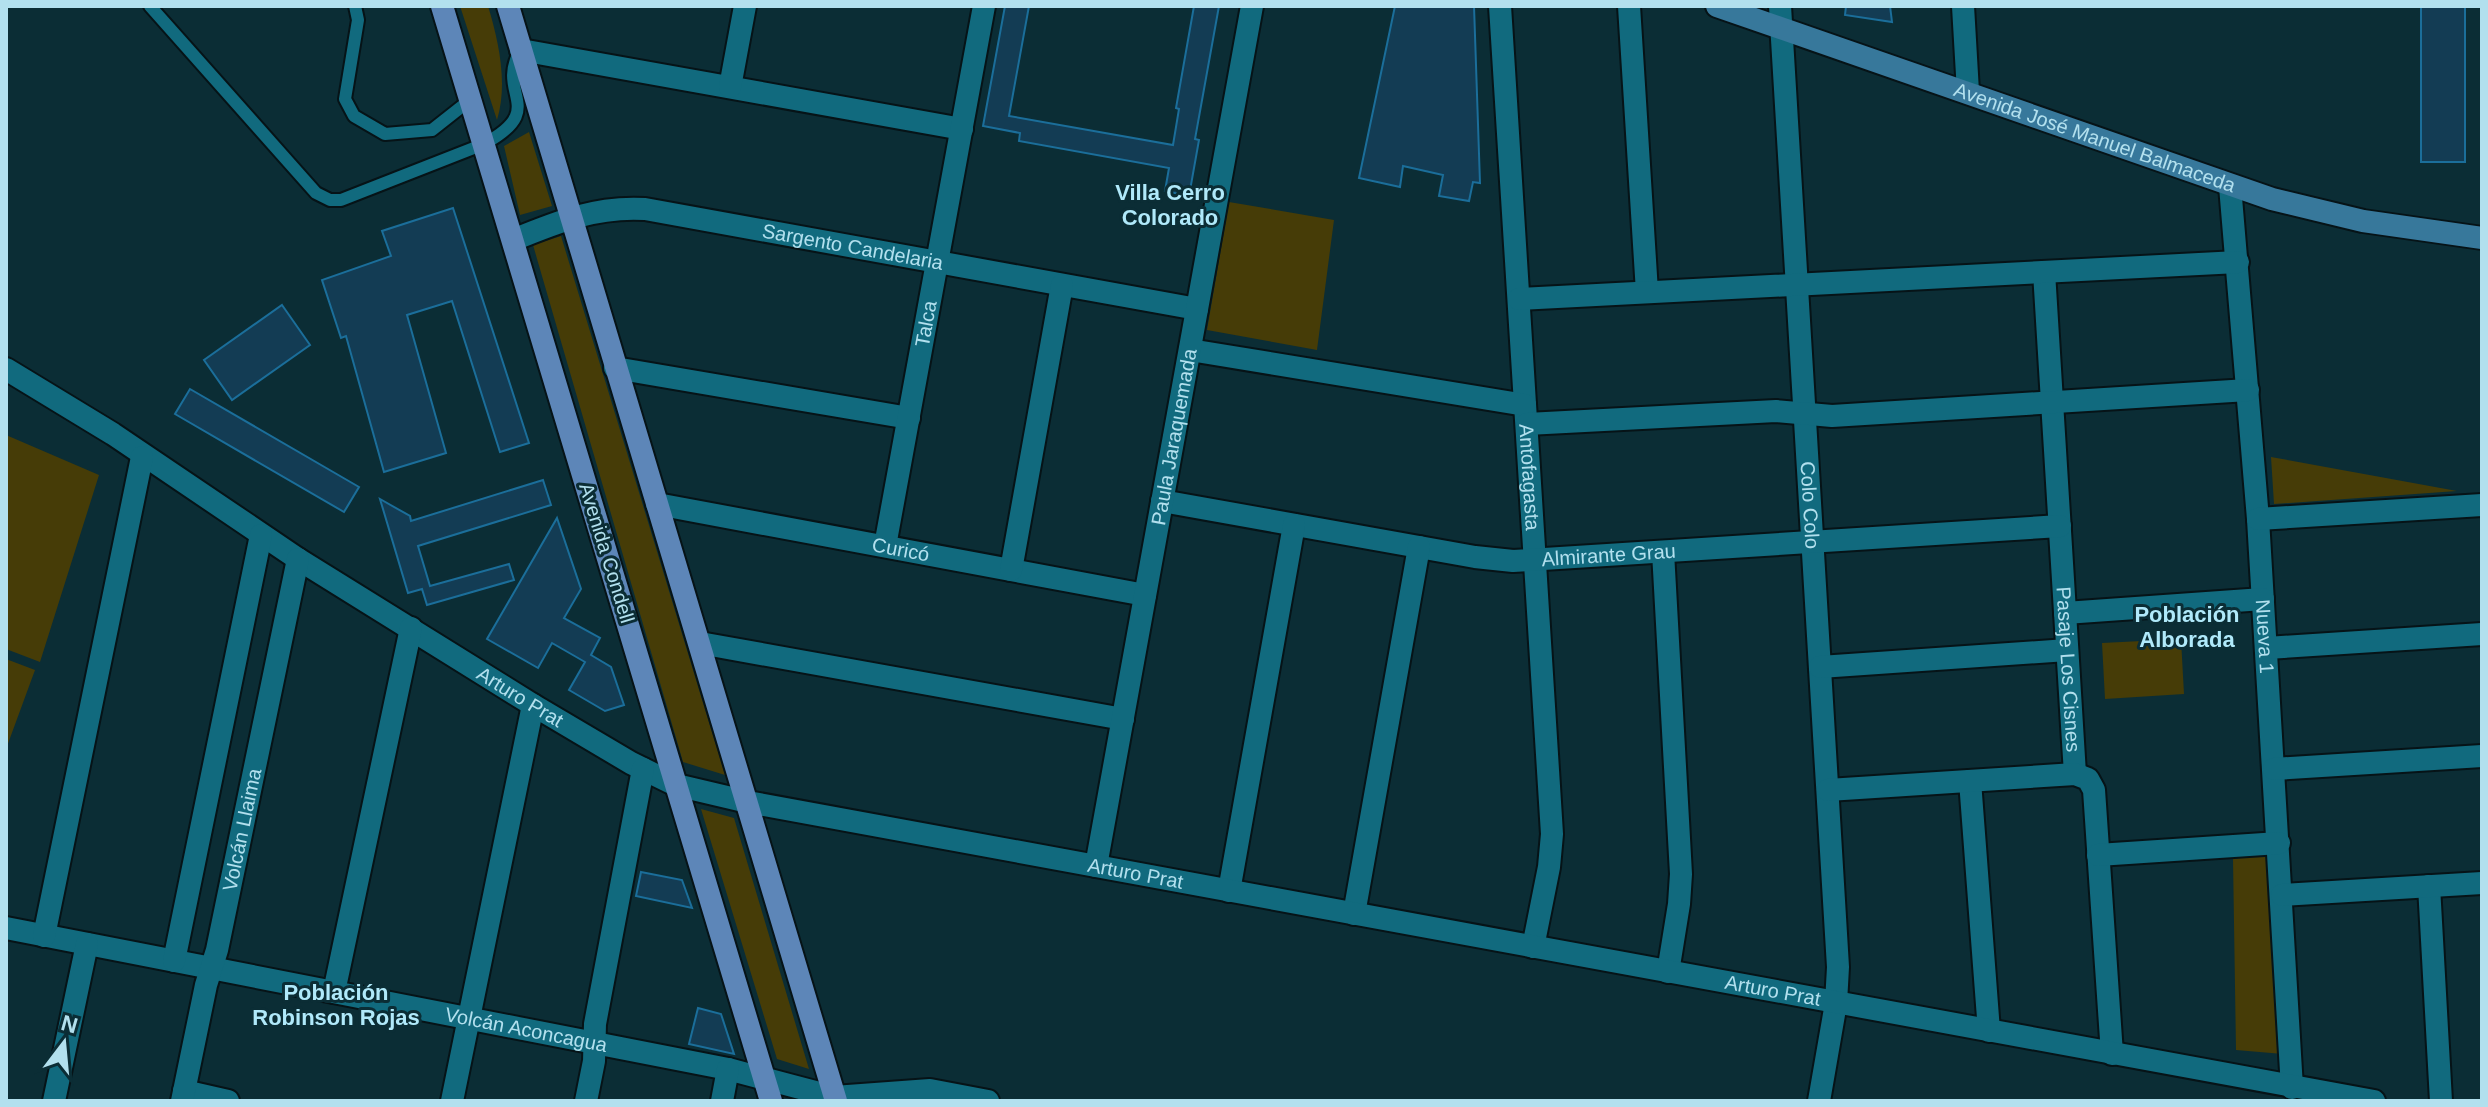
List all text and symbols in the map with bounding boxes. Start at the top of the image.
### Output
street label: Avenida José Manuel Balmaceda [1951,78,2239,197]
district label: Villa Cerro Colorado [1115,180,1225,230]
street label: Sargento Candelaria [760,219,946,274]
street label: Talca [911,298,941,349]
street label: Paula Jaraquemada [1147,346,1201,527]
street label: Antofagasta [1515,423,1544,532]
street label: Colo Colo [1796,461,1824,550]
street label: Avenida Condell [575,480,639,626]
street label: Curicó [870,533,931,566]
street label: Almirante Grau [1541,540,1676,570]
street label: Pasaje Los Cisnes [2052,586,2085,753]
street label: Nueva 1 [2252,599,2278,674]
district label: Población Alborada [2134,602,2240,652]
street label: Arturo Prat [473,662,568,732]
street label: Volcán Llaima [219,766,266,893]
street label: Arturo Prat [1086,854,1186,893]
street label: Arturo Prat [1723,971,1823,1010]
district label: Población Robinson Rojas [252,980,420,1030]
north arrow [24,1003,104,1083]
street label: Volcán Aconcagua [443,1003,610,1056]
text: N [58,1010,80,1038]

